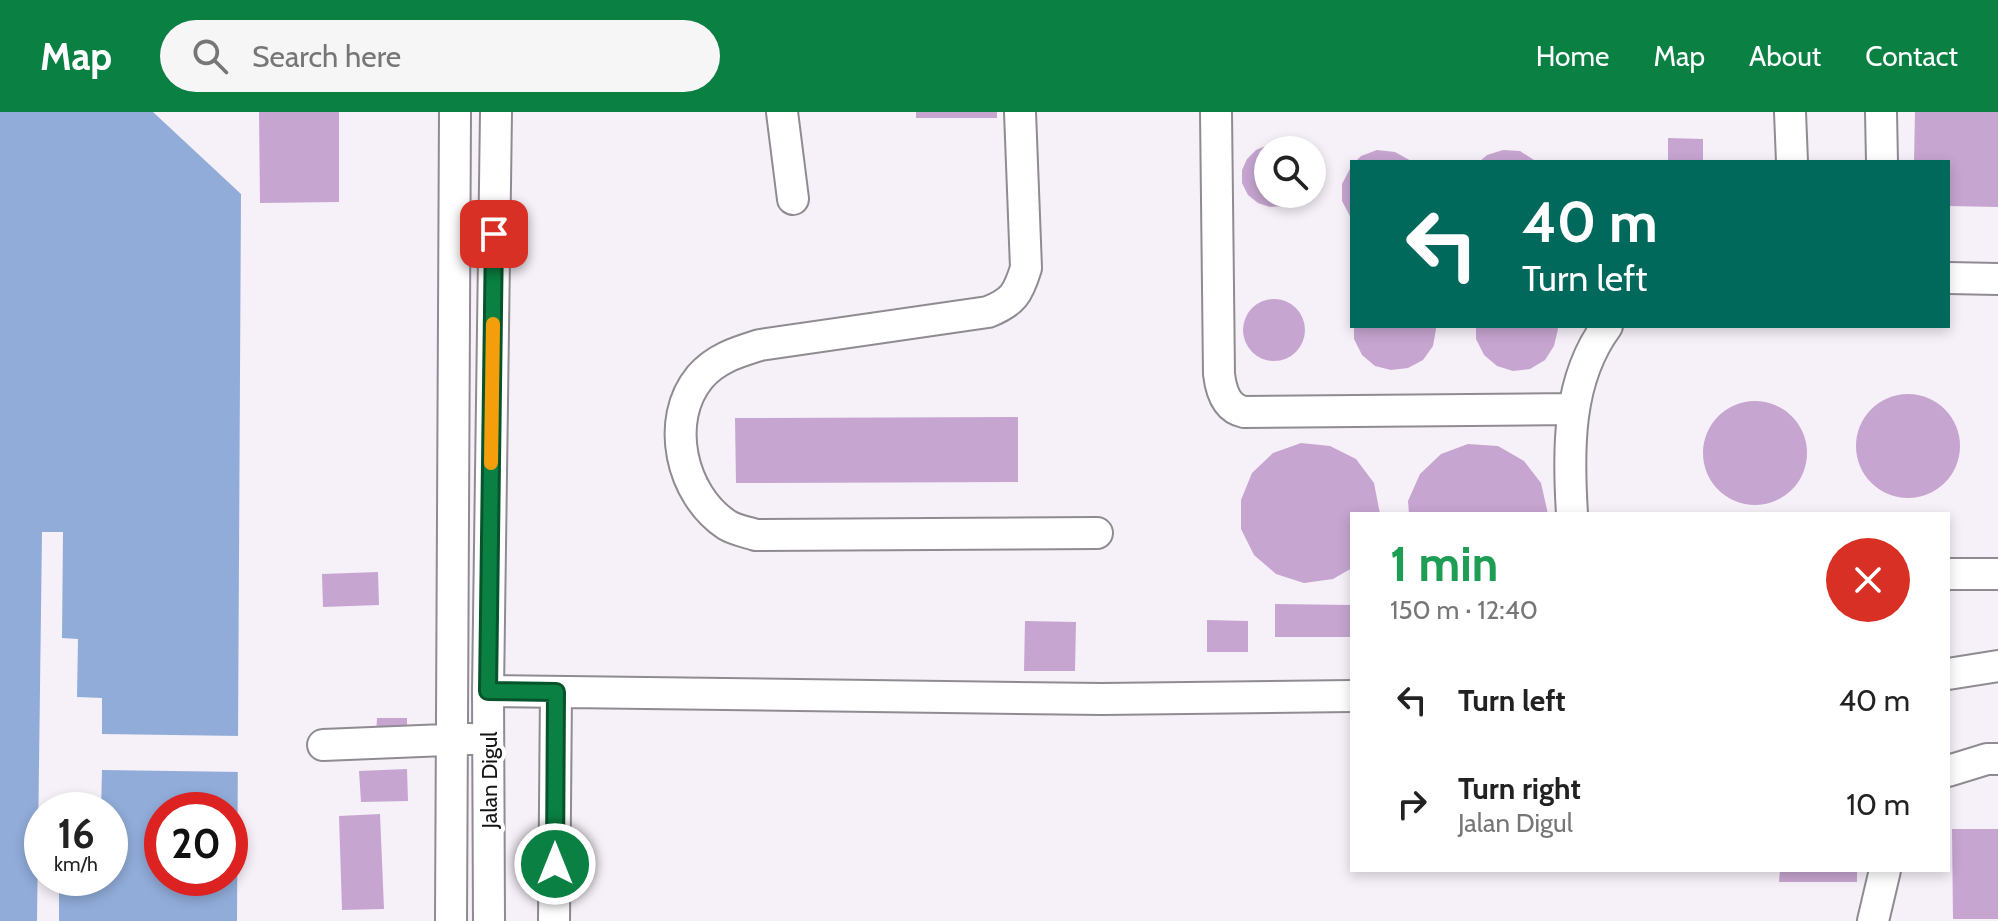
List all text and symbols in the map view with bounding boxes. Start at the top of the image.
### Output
search box [160,20,720,92]
text: Map [40,33,112,80]
icon: search [188,34,232,78]
text: Search here [252,38,401,75]
text: Home [1536,39,1609,73]
text: Map [1653,39,1705,73]
text: About [1749,39,1821,73]
text: Contact [1865,39,1958,73]
map controls [1254,136,1326,208]
button: search [1254,136,1326,208]
text: 40 m [1522,188,1658,256]
icon: left [1390,192,1494,296]
pin [460,200,528,268]
icon: arrive [472,212,516,256]
text: Turn left [1522,256,1647,300]
text: 1 min [1390,535,1498,593]
button: close [1826,538,1910,622]
text: 150 m · 12:40 [1390,594,1538,626]
icon: left [1390,678,1434,722]
text: Turn left [1458,682,1566,719]
text: 40 m [1839,682,1910,719]
street label: Jalan Digul [476,731,503,830]
text: Turn right [1458,770,1581,807]
icon: right [1390,782,1434,826]
text: 10 m [1846,786,1910,823]
speed limit sign: 20 [144,792,248,896]
text: Jalan Digul [1458,807,1573,839]
text: 16 [57,809,95,858]
position arrow [513,822,597,906]
text: km/h [54,852,98,876]

